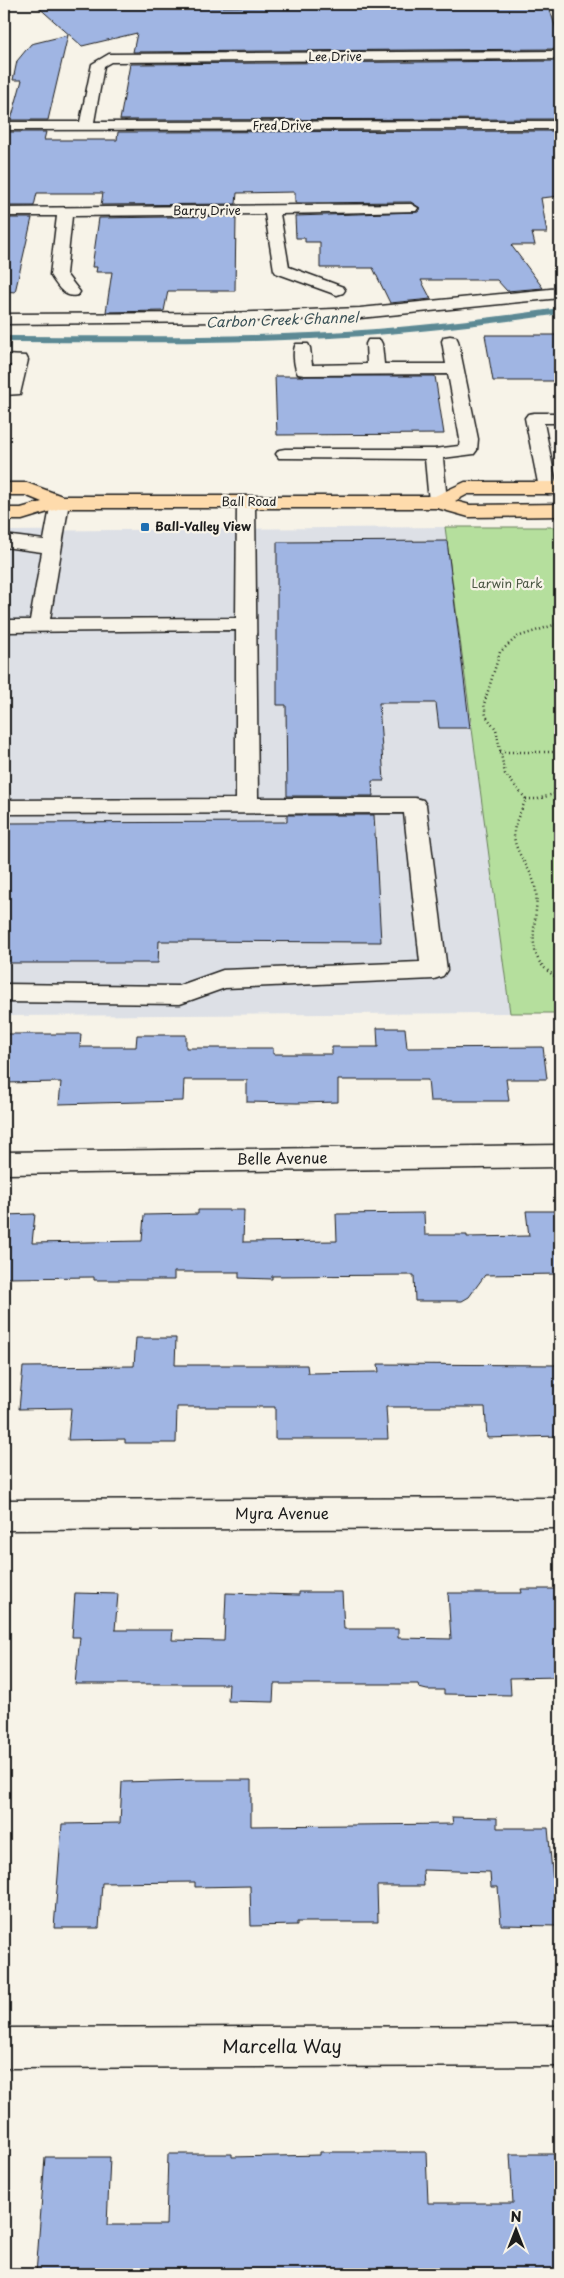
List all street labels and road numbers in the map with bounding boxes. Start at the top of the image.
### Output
street label: Lee Drive [308,47,362,65]
street label: Fred Drive [252,116,312,134]
street label: Barry Drive [173,201,241,219]
street label: Ball Road [221,492,277,510]
street label: Belle Avenue [236,1145,328,1170]
street label: Myra Avenue [235,1501,329,1524]
street label: Marcella Way [222,2032,342,2059]

